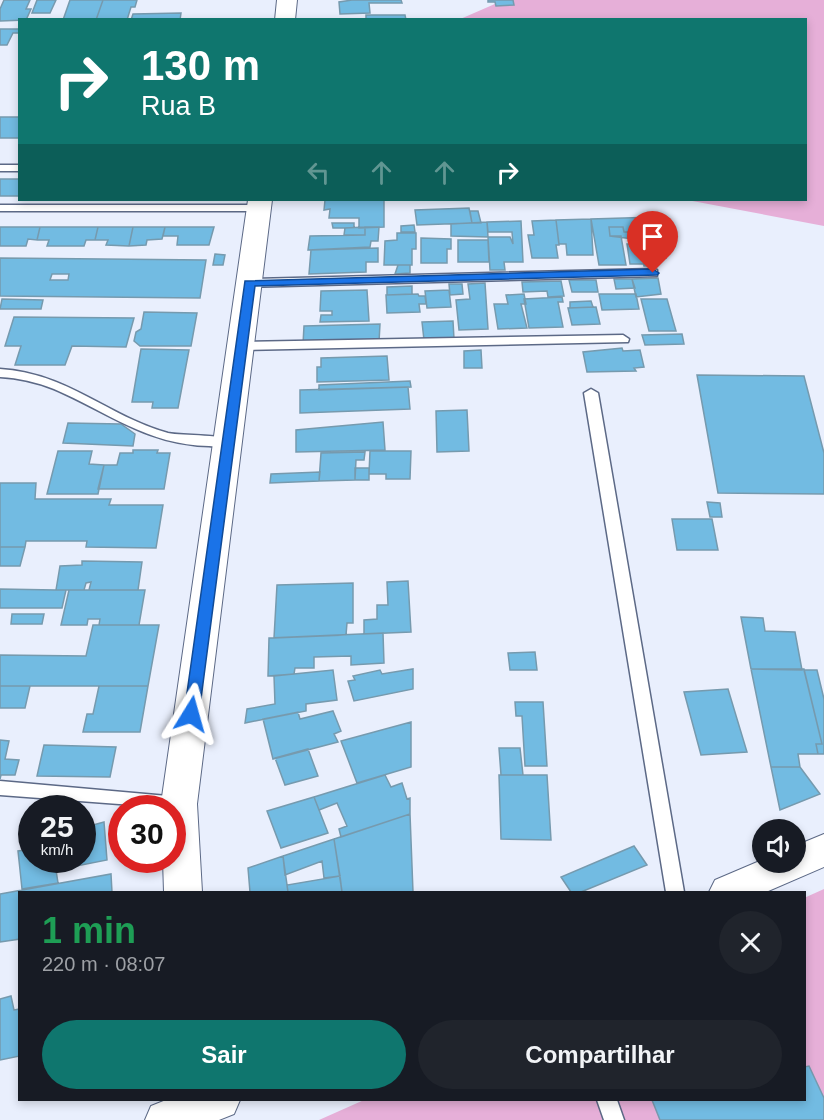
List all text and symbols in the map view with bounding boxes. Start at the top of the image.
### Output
icon: right [42,42,120,120]
text: 130 m [141,42,260,89]
text: Rua B [141,91,216,121]
icon: left [302,156,335,189]
icon: ahead [365,156,398,189]
icon: ahead [428,156,461,189]
icon: right [491,156,524,189]
pin [627,211,678,273]
icon: arrive [636,220,669,253]
position arrow [159,682,223,746]
speed limit sign: 30 [108,795,186,873]
text: 25 [40,810,74,843]
map controls [752,819,806,873]
button: sound [752,819,806,873]
text: km/h [41,841,73,858]
text: 1 min [42,910,136,951]
button: close [719,911,782,974]
text: 220 m · 08:07 [42,953,165,975]
button: Sair [42,1020,406,1089]
button: Compartilhar [418,1020,782,1089]

